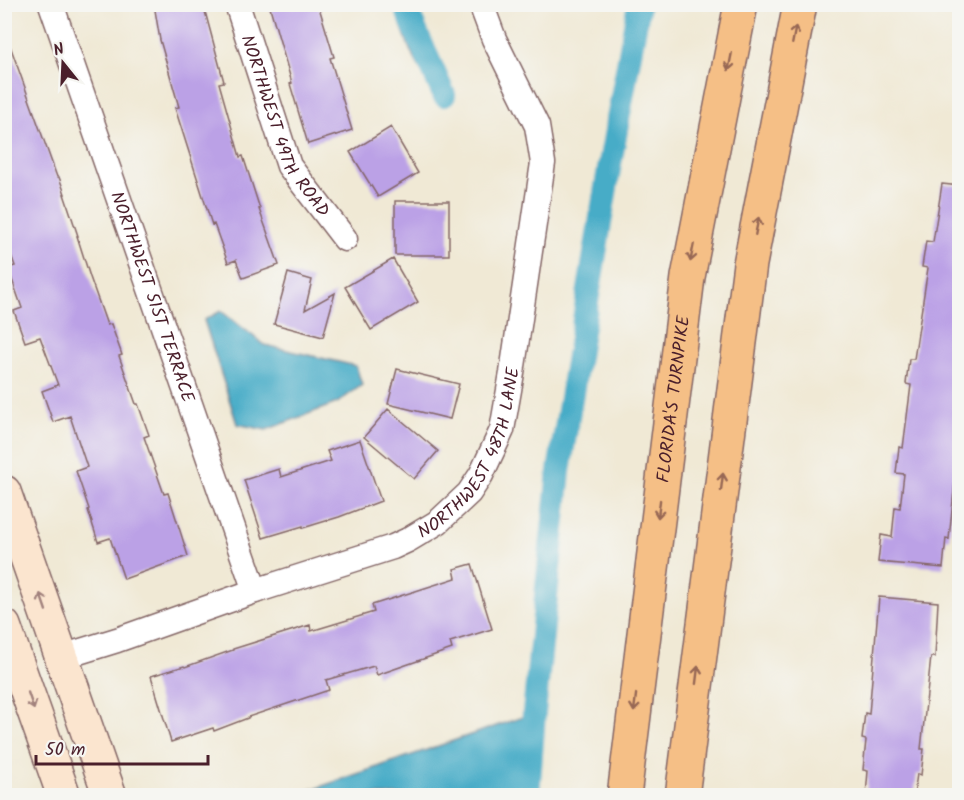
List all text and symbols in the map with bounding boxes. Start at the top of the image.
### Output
one-way arrow [789,25,800,45]
street label: NORTHWEST 49TH ROAD [232,31,337,224]
north arrow [33,33,93,93]
text: N [50,37,67,64]
one-way arrow [724,52,735,71]
street label: NORTHWEST 51ST TERRACE [101,188,202,407]
one-way arrow [752,217,763,236]
one-way arrow [686,243,697,263]
street label: FLORIDA'S TURNPIKE [650,314,699,484]
street label: NORTHWEST 48TH LANE [412,365,529,547]
one-way arrow [716,472,727,492]
one-way arrow [653,499,664,518]
one-way arrow [36,593,47,612]
one-way arrow [691,665,702,685]
one-way arrow [26,691,37,710]
one-way arrow [629,692,640,712]
scale bar [36,728,208,766]
text: 50 m [45,736,85,765]

